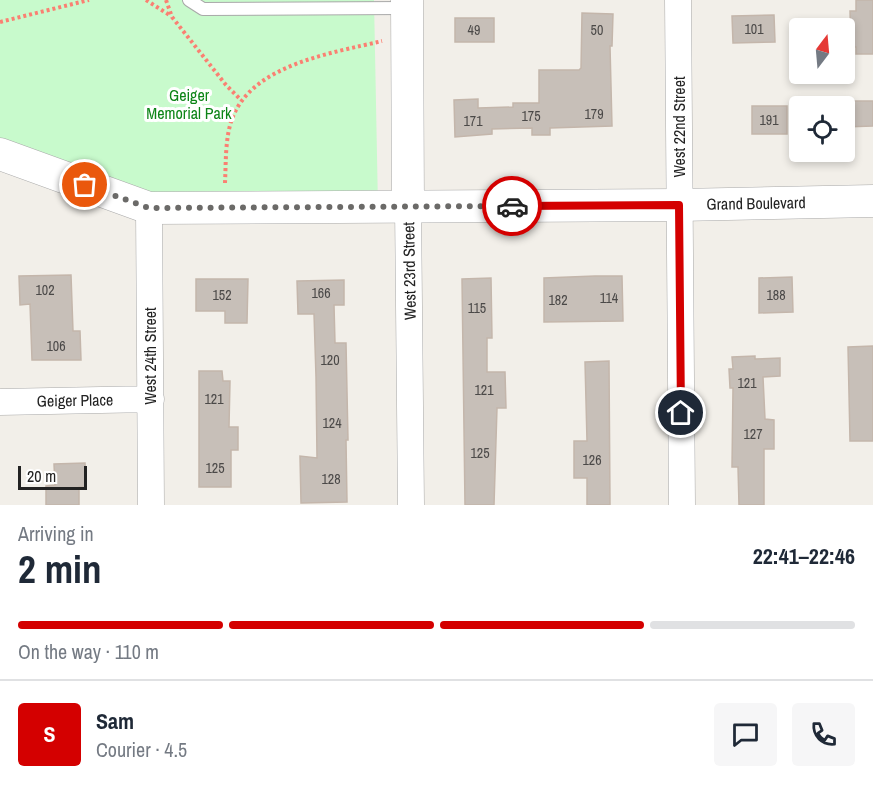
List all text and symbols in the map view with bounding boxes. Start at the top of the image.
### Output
north arrow [789,18,855,84]
map controls [789,18,855,162]
house number: 101 [744,20,764,38]
house number: 49 [468,21,480,39]
house number: 50 [591,21,603,39]
street label: West 22nd Street [668,76,690,178]
park label: Geiger Memorial Park [146,84,232,124]
button: locate [789,96,855,162]
house number: 179 [584,105,604,123]
house number: 175 [521,107,541,125]
house number: 191 [759,111,779,129]
house number: 171 [463,112,483,130]
pin [59,159,110,210]
icon: bag [68,168,101,201]
courier [482,176,542,236]
icon: car [496,190,529,223]
street label: Grand Boulevard [706,191,806,215]
street label: West 23rd Street [397,221,421,320]
house number: 102 [35,281,55,299]
house number: 166 [311,284,331,302]
house number: 152 [212,286,232,304]
house number: 188 [766,286,786,304]
house number: 114 [600,289,619,307]
house number: 182 [548,291,568,309]
house number: 115 [468,299,486,317]
street label: West 24th Street [139,307,161,405]
house number: 106 [46,337,66,355]
house number: 120 [320,351,340,369]
house number: 121 [737,374,757,392]
house number: 121 [474,381,494,399]
pin [655,387,706,438]
street label: Geiger Place [37,388,113,412]
house number: 121 [204,390,224,408]
icon: home [664,396,697,429]
house number: 124 [322,414,342,432]
house number: 127 [743,425,763,443]
house number: 125 [470,444,490,462]
house number: 126 [582,451,602,469]
house number: 125 [205,459,225,477]
scale bar [18,463,87,490]
text: 20 m [27,465,56,487]
house number: 128 [321,470,341,488]
text: Arriving in [18,520,94,547]
text: 22:41–22:46 [753,541,855,571]
text: 2 min [18,543,102,595]
text: On the way · 110 m [18,638,159,665]
button: chat [714,703,777,766]
button: phone [792,703,855,766]
text: Sam [96,706,134,736]
text: S [43,719,56,749]
text: Courier · 4.5 [96,736,187,763]

